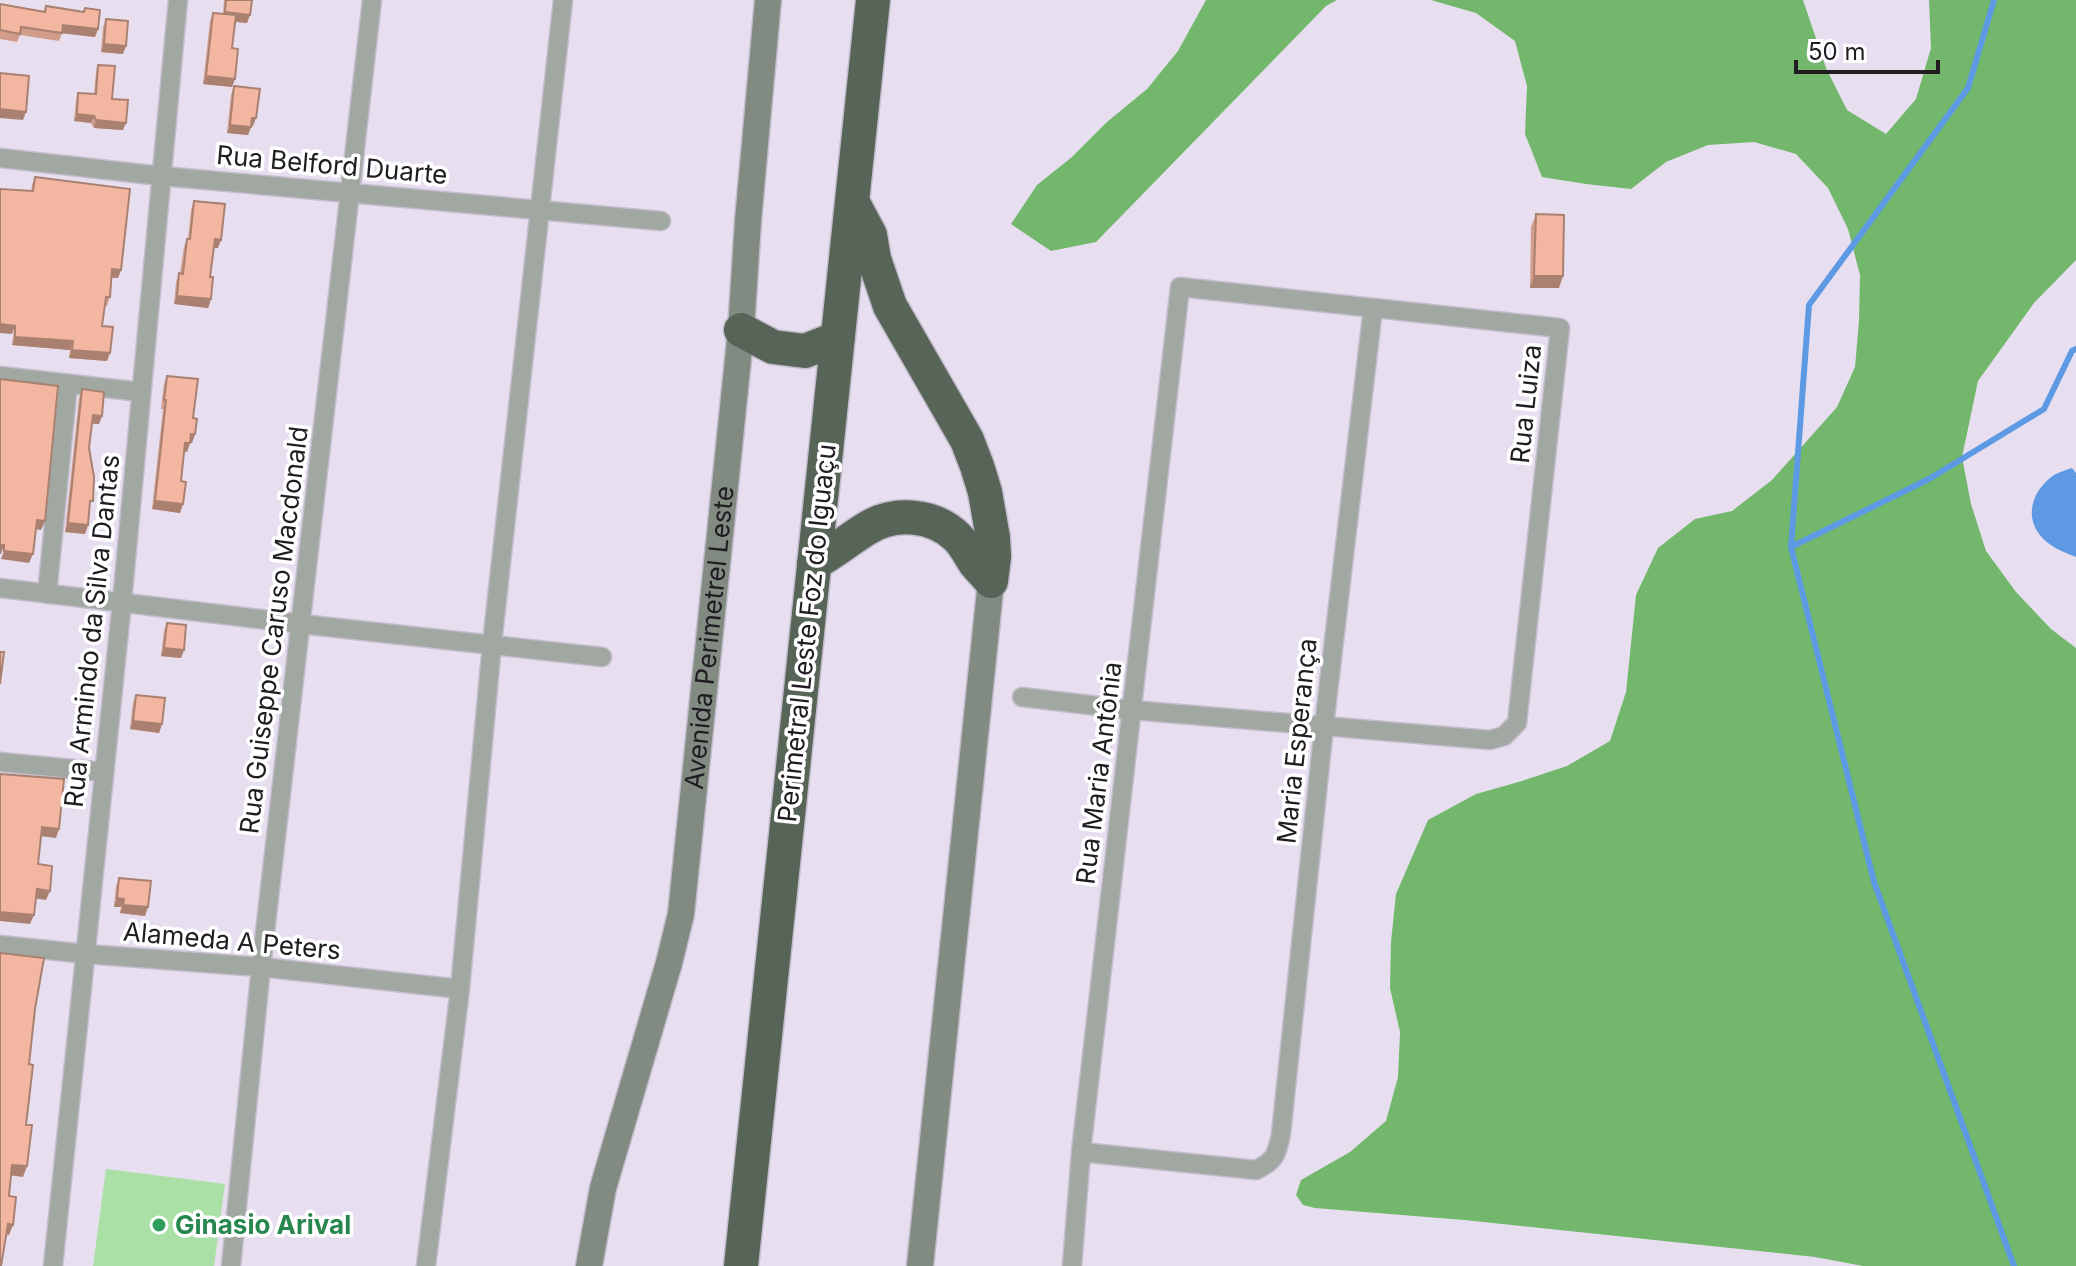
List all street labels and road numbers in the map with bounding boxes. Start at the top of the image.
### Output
street label: Rua Belford Duarte [215,139,449,190]
street label: Rua Luiza [1504,343,1547,465]
street label: Rua Guiseppe Caruso Macdonald [233,424,314,835]
street label: Perimetral Leste Foz do Iguaçu [771,442,842,824]
street label: Rua Armindo da Silva Dantas [58,453,125,809]
street label: Avenida Perimetrel Leste [678,484,740,791]
street label: Maria Esperança [1270,637,1323,845]
street label: Rua Maria Antônia [1069,660,1128,886]
street label: Alameda A Peters [122,916,342,965]

